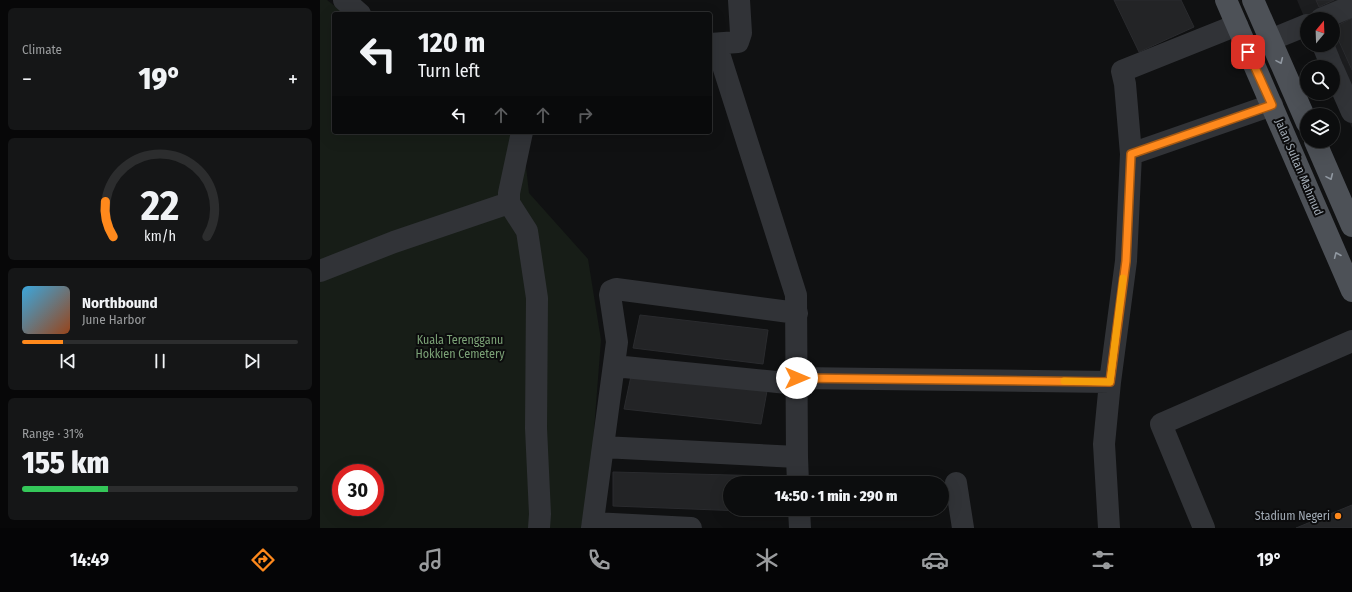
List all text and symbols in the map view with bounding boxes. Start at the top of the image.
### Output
north arrow [1300,12,1340,52]
map controls [1300,12,1340,148]
text: 120 m [418,26,485,59]
icon: left [352,28,404,80]
pin [1231,35,1265,69]
icon: arrive [1237,41,1259,63]
text: Climate [22,42,62,57]
one-way arrow [1275,57,1283,65]
text: Turn left [418,60,480,82]
button: search [1300,60,1340,100]
text: 19° [139,61,181,97]
text: − [22,66,32,93]
text: + [288,66,298,93]
icon: left [448,104,470,126]
icon: ahead [490,104,512,126]
icon: ahead [532,104,554,126]
icon: right [574,104,596,126]
button: layers [1300,108,1340,148]
street label: Jalan Sultan Mahmud [1272,116,1326,218]
one-way arrow [1326,173,1334,180]
text: 22 [140,181,179,231]
text: km/h [144,228,176,245]
one-way arrow [1333,252,1341,259]
text: Northbound [82,294,158,312]
text: June Harbor [82,312,146,327]
park label: Kuala Terengganu Hokkien Cemetery [415,333,505,361]
icon: previous [57,350,79,372]
icon: pause [149,350,171,372]
icon: next [241,350,263,372]
position arrow [776,357,818,399]
text: Range · 31% [22,426,84,441]
text: 155 km [22,445,109,481]
speed limit sign: 30 [332,464,384,516]
text: 14:50 · 1 min · 290 m [775,487,897,505]
place label: Stadium Negeri [1255,509,1330,523]
marker: Stadium Negeri [1333,511,1343,521]
icon: directions [249,546,277,574]
icon: music [417,546,445,574]
icon: phone [585,546,613,574]
icon: climate [753,546,781,574]
icon: car [921,546,949,574]
icon: filters [1089,546,1117,574]
text: 14:49 [70,549,109,571]
text: 19° [1257,549,1282,571]

